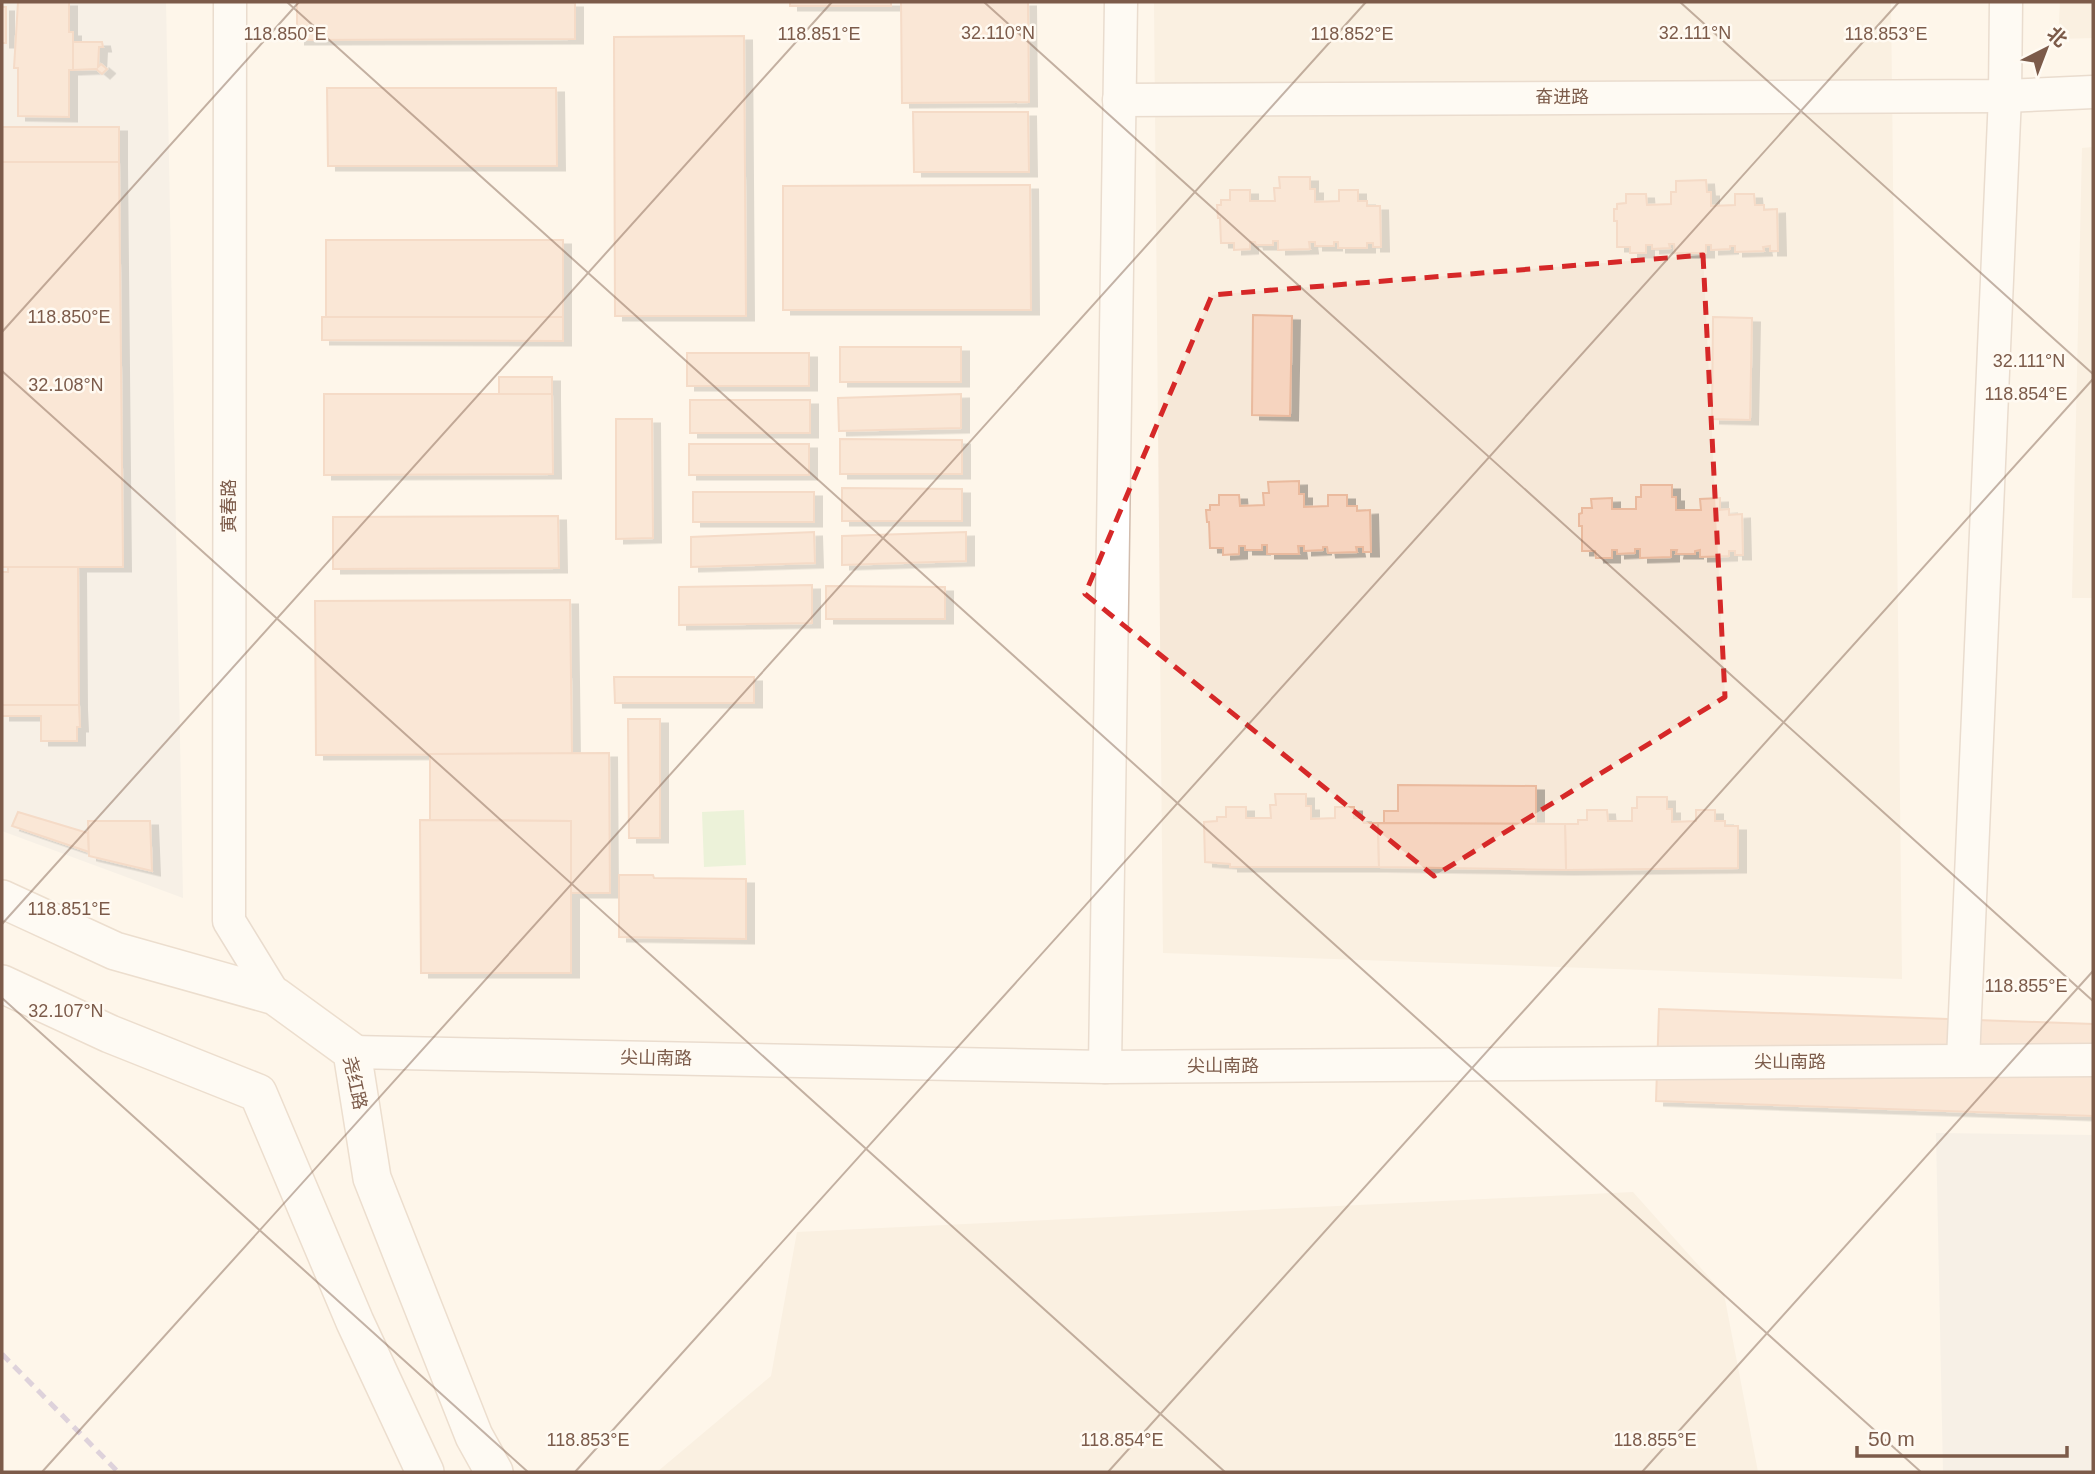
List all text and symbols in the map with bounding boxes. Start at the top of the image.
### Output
north arrow [2011,14,2081,84]
text: 32.110°N [961,23,1035,43]
text: 32.111°N [1659,23,1731,43]
text: 北 [2043,23,2071,51]
text: 118.850°E [244,24,326,44]
text: 118.851°E [778,24,860,44]
text: 118.852°E [1311,24,1393,44]
text: 118.853°E [1845,24,1927,44]
street label: 奋进路 [1535,87,1589,107]
text: 118.850°E [28,307,110,327]
text: 32.111°N [1993,351,2065,371]
text: 32.108°N [28,375,104,395]
text: 118.854°E [1985,384,2067,404]
street label: 寅春路 [219,479,239,533]
text: 118.851°E [28,899,110,919]
text: 118.855°E [1985,976,2067,996]
text: 32.107°N [28,1001,104,1021]
street label: 尖山南路 [620,1047,692,1069]
street label: 尖山南路 [1754,1052,1826,1072]
street label: 尧红路 [340,1055,370,1111]
street label: 尖山南路 [1187,1056,1259,1076]
scale bar [1857,1414,2067,1458]
text: 50 m [1868,1427,1915,1450]
text: 118.853°E [547,1430,629,1450]
text: 118.854°E [1081,1430,1163,1450]
text: 118.855°E [1614,1430,1696,1450]

